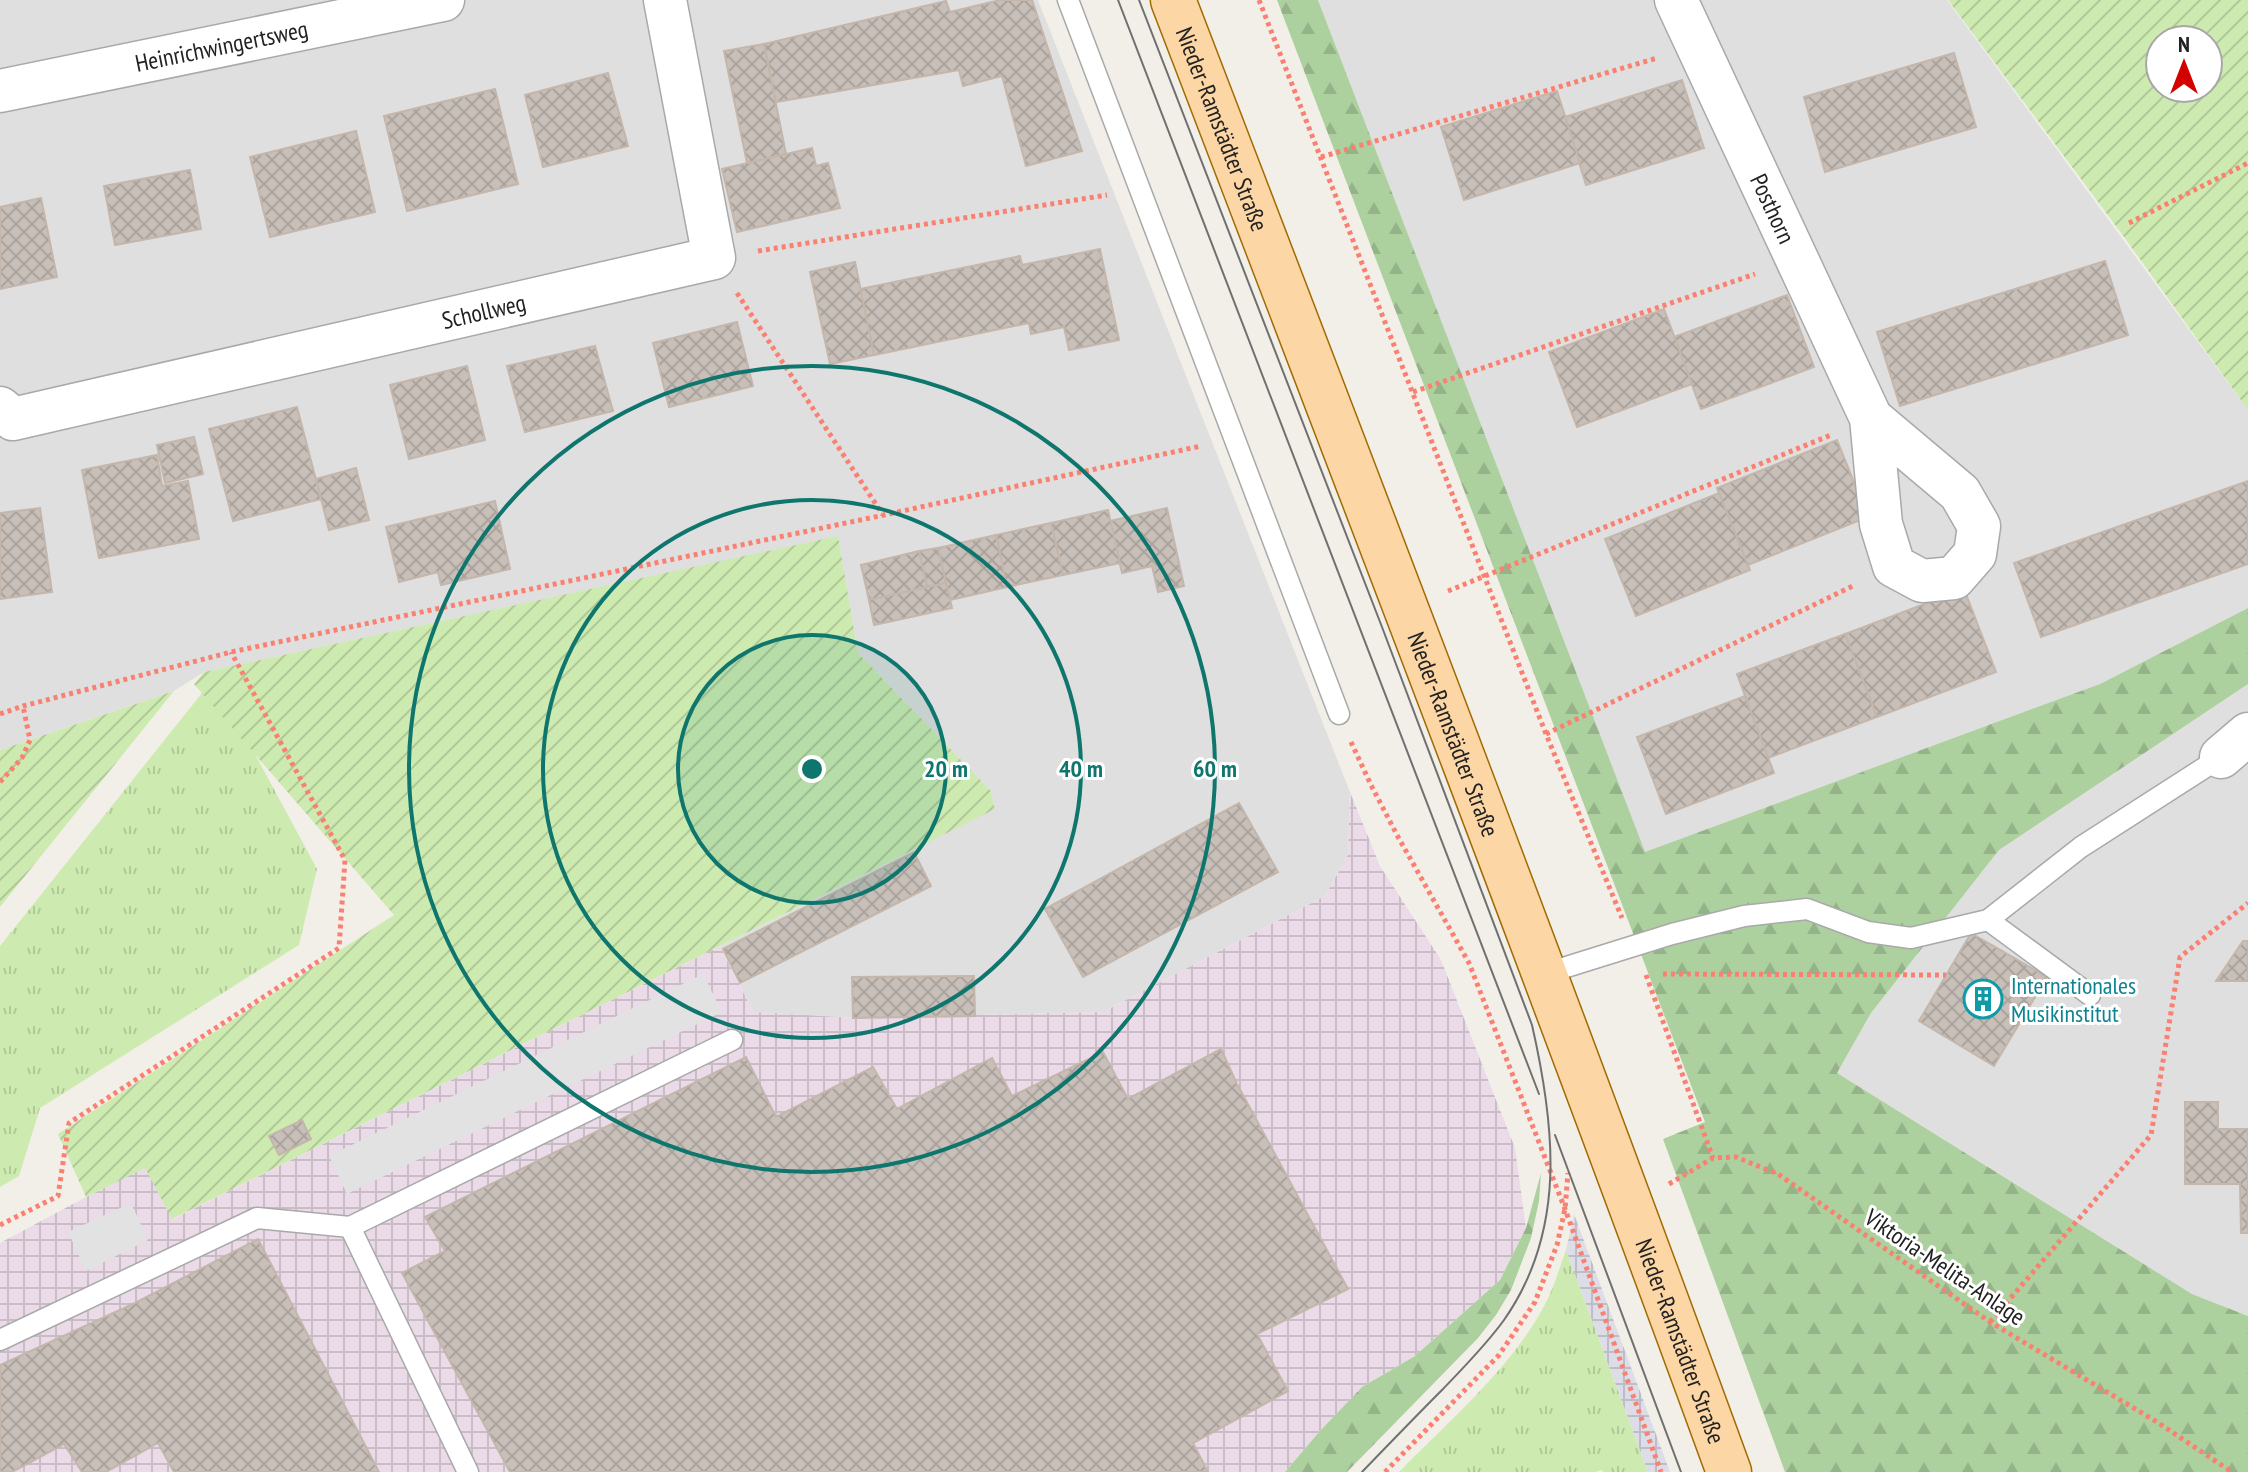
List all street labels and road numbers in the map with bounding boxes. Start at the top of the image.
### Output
street label: Heinrichwingertsweg [132,13,311,78]
street label: Nieder-Ramstädter Straße [1169,22,1276,235]
street label: Posthorn [1744,169,1803,248]
street label: Schollweg [439,286,529,336]
street label: Nieder-Ramstädter Straße [1401,628,1507,841]
street label: Viktoria-Melita-Anlage [1858,1201,2031,1332]
street label: Nieder-Ramstädter Straße [1629,1234,1733,1448]

